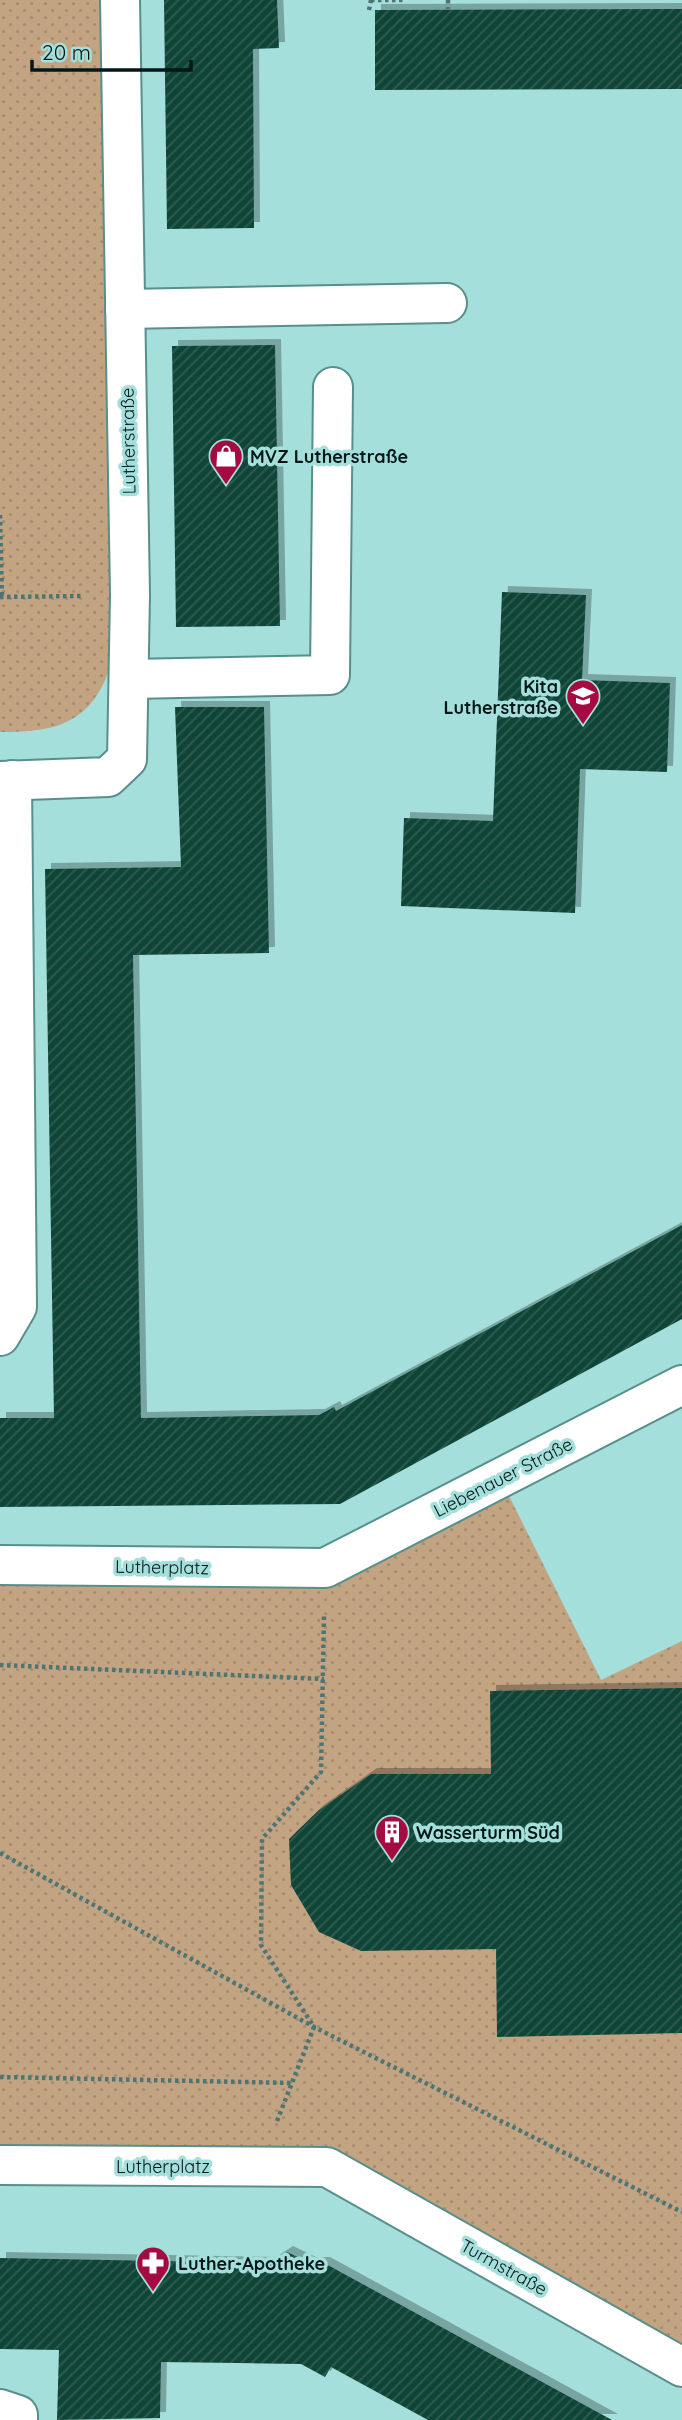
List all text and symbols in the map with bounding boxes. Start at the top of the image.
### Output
scale bar [32,28,191,72]
text: 20 m [42,39,91,65]
street label: Lutherstraße [116,388,140,494]
shop icon: MVZ Lutherstraße [207,437,245,486]
place label: MVZ Lutherstraße [250,445,408,468]
place label: Kita Lutherstraße [443,675,558,719]
school or university icon: Kita Lutherstraße [564,677,602,726]
street label: Liebenauer Straße [430,1432,576,1522]
street label: Lutherplatz [115,1555,209,1579]
building icon: Wasserturm Süd [373,1813,411,1862]
place label: Wasserturm Süd [416,1821,560,1844]
street label: Lutherplatz [116,2155,210,2178]
street label: Turmstraße [457,2234,551,2300]
pharmacy icon: Luther-Apotheke [134,2244,172,2293]
place label: Luther-Apotheke [178,2252,325,2275]

